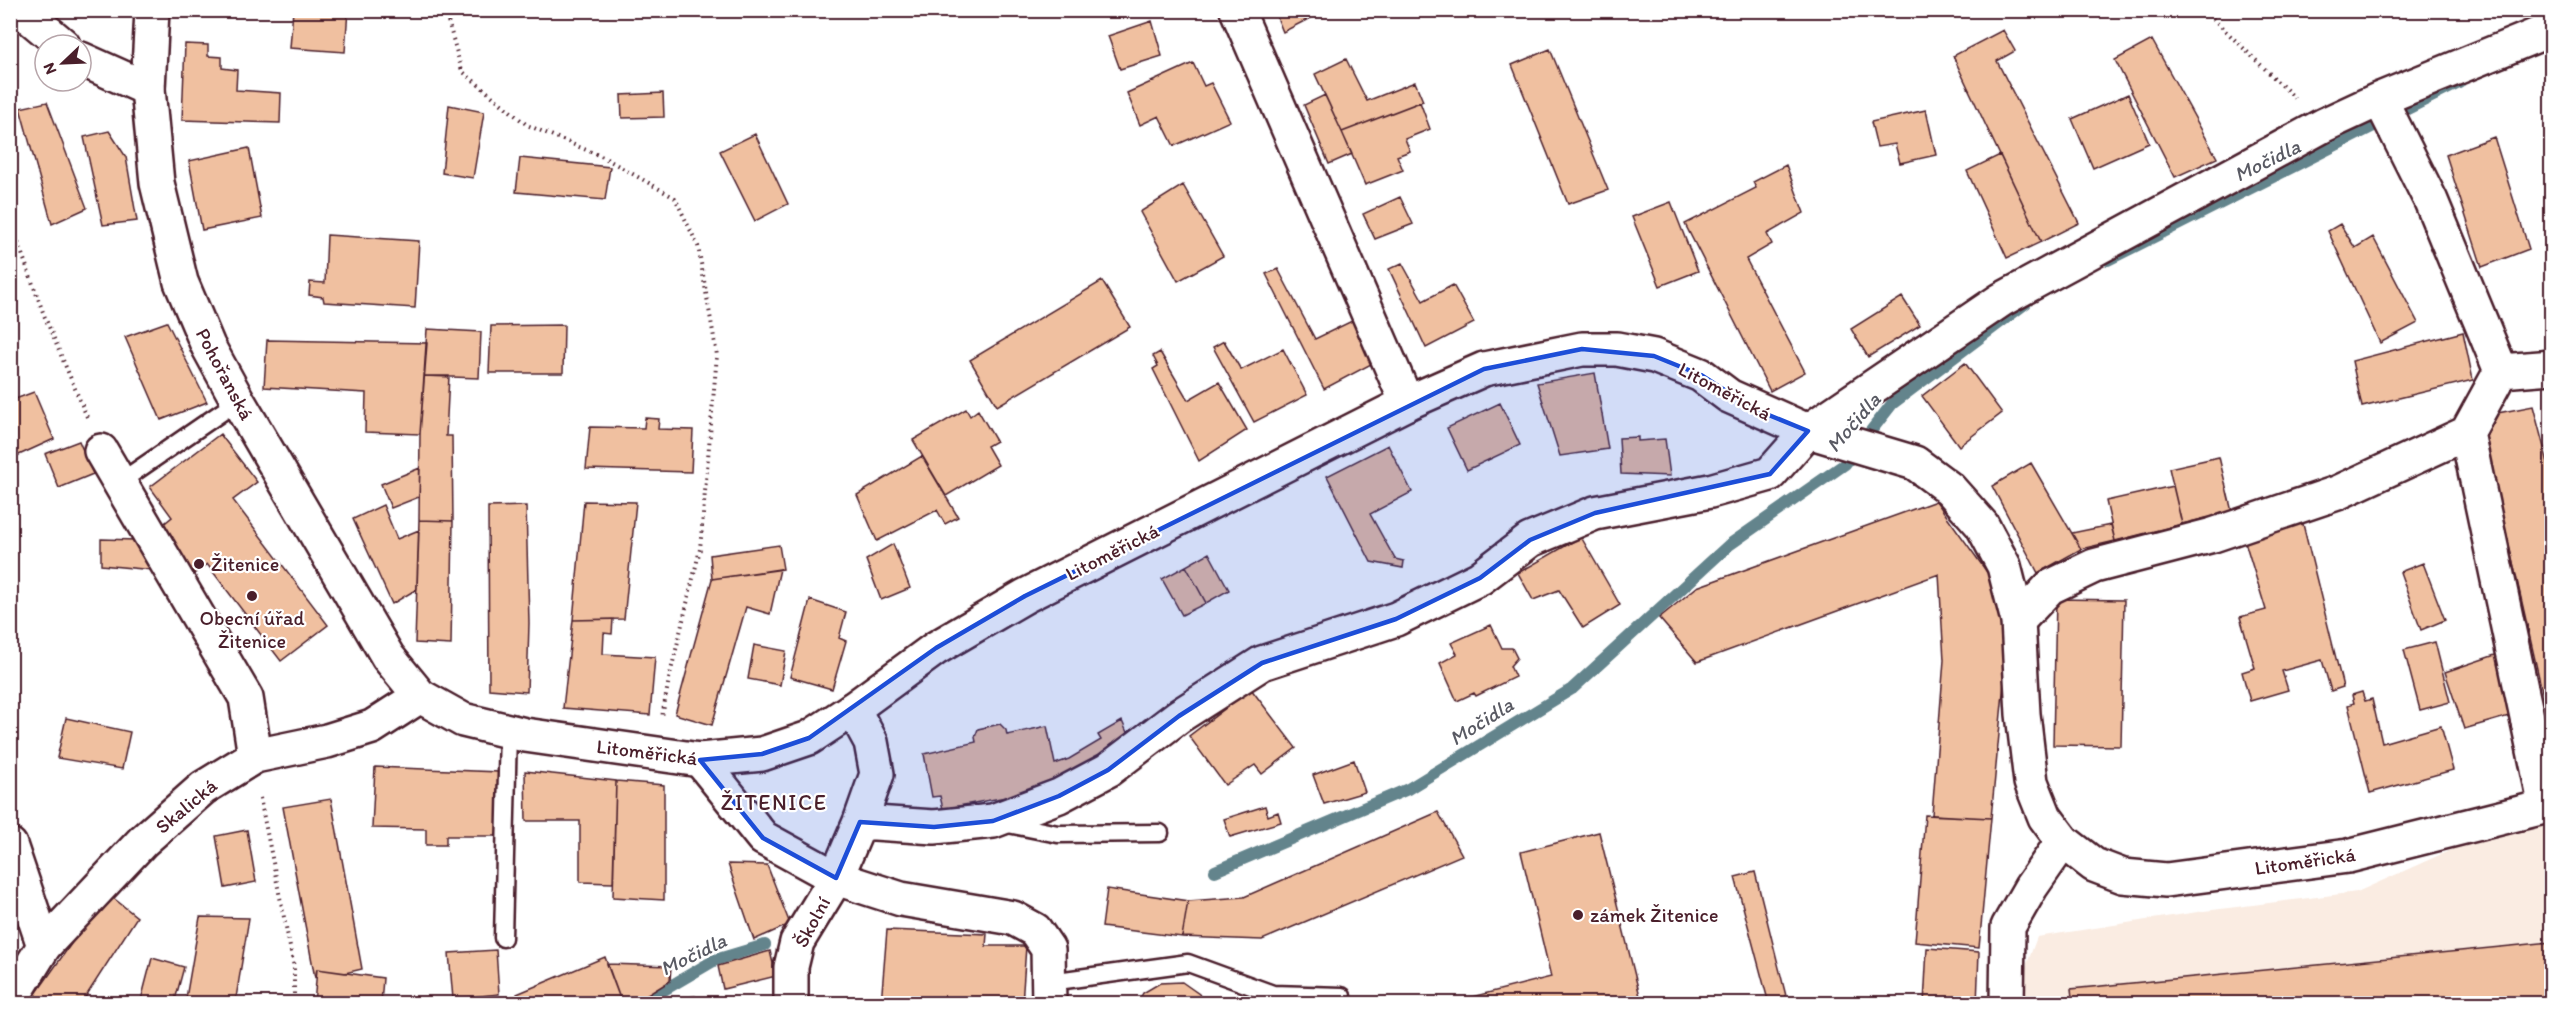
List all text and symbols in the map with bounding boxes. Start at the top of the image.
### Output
north arrow [33,33,93,93]
text: N [39,60,61,77]
water label: Močidla [2230,133,2304,187]
street label: Pohořanská [191,324,260,425]
street label: Litoměřická [1674,357,1776,426]
water label: Močidla [1820,387,1886,457]
street label: Litoměřická [1061,518,1163,586]
place label: Žitenice [211,552,279,576]
marker: Žitenice [192,557,206,571]
marker: Obecní úřad Žitenice [245,589,259,603]
place label: Obecní úřad Žitenice [200,606,304,653]
water label: Močidla [1444,692,1518,750]
street label: Litoměřická [595,734,700,770]
street label: Skalická [150,773,222,839]
district label: ŽITENICE [721,789,827,816]
street label: Litoměřická [2253,842,2358,880]
street label: Školní [789,893,835,951]
place label: zámek Žitenice [1590,903,1719,927]
marker: zámek Žitenice [1571,908,1585,922]
water label: Močidla [656,927,730,981]

